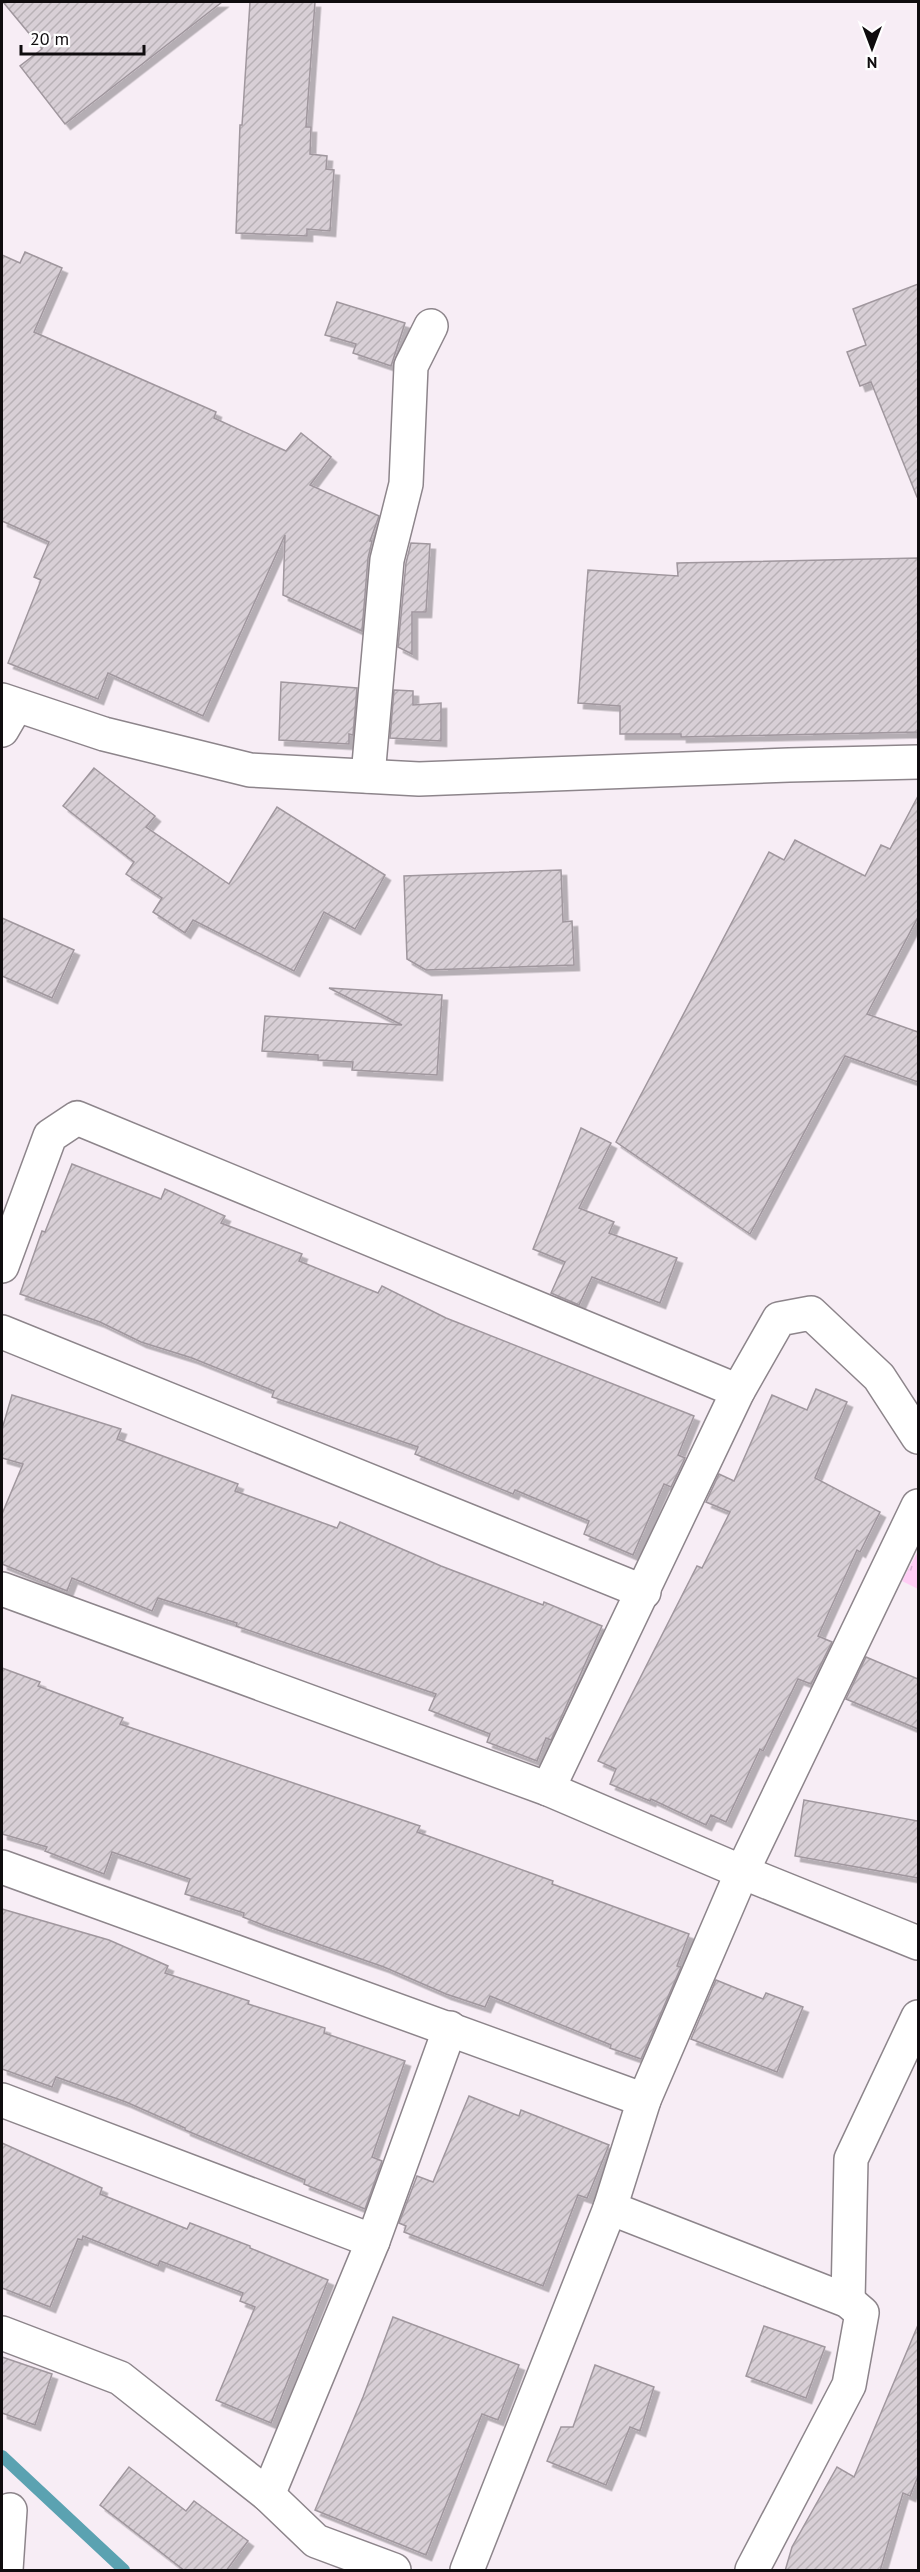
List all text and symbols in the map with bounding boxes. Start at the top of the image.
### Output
scale bar [21,18,144,56]
north arrow [842,18,902,78]
text: 20 m [30,27,69,50]
text: N [867,53,877,73]

